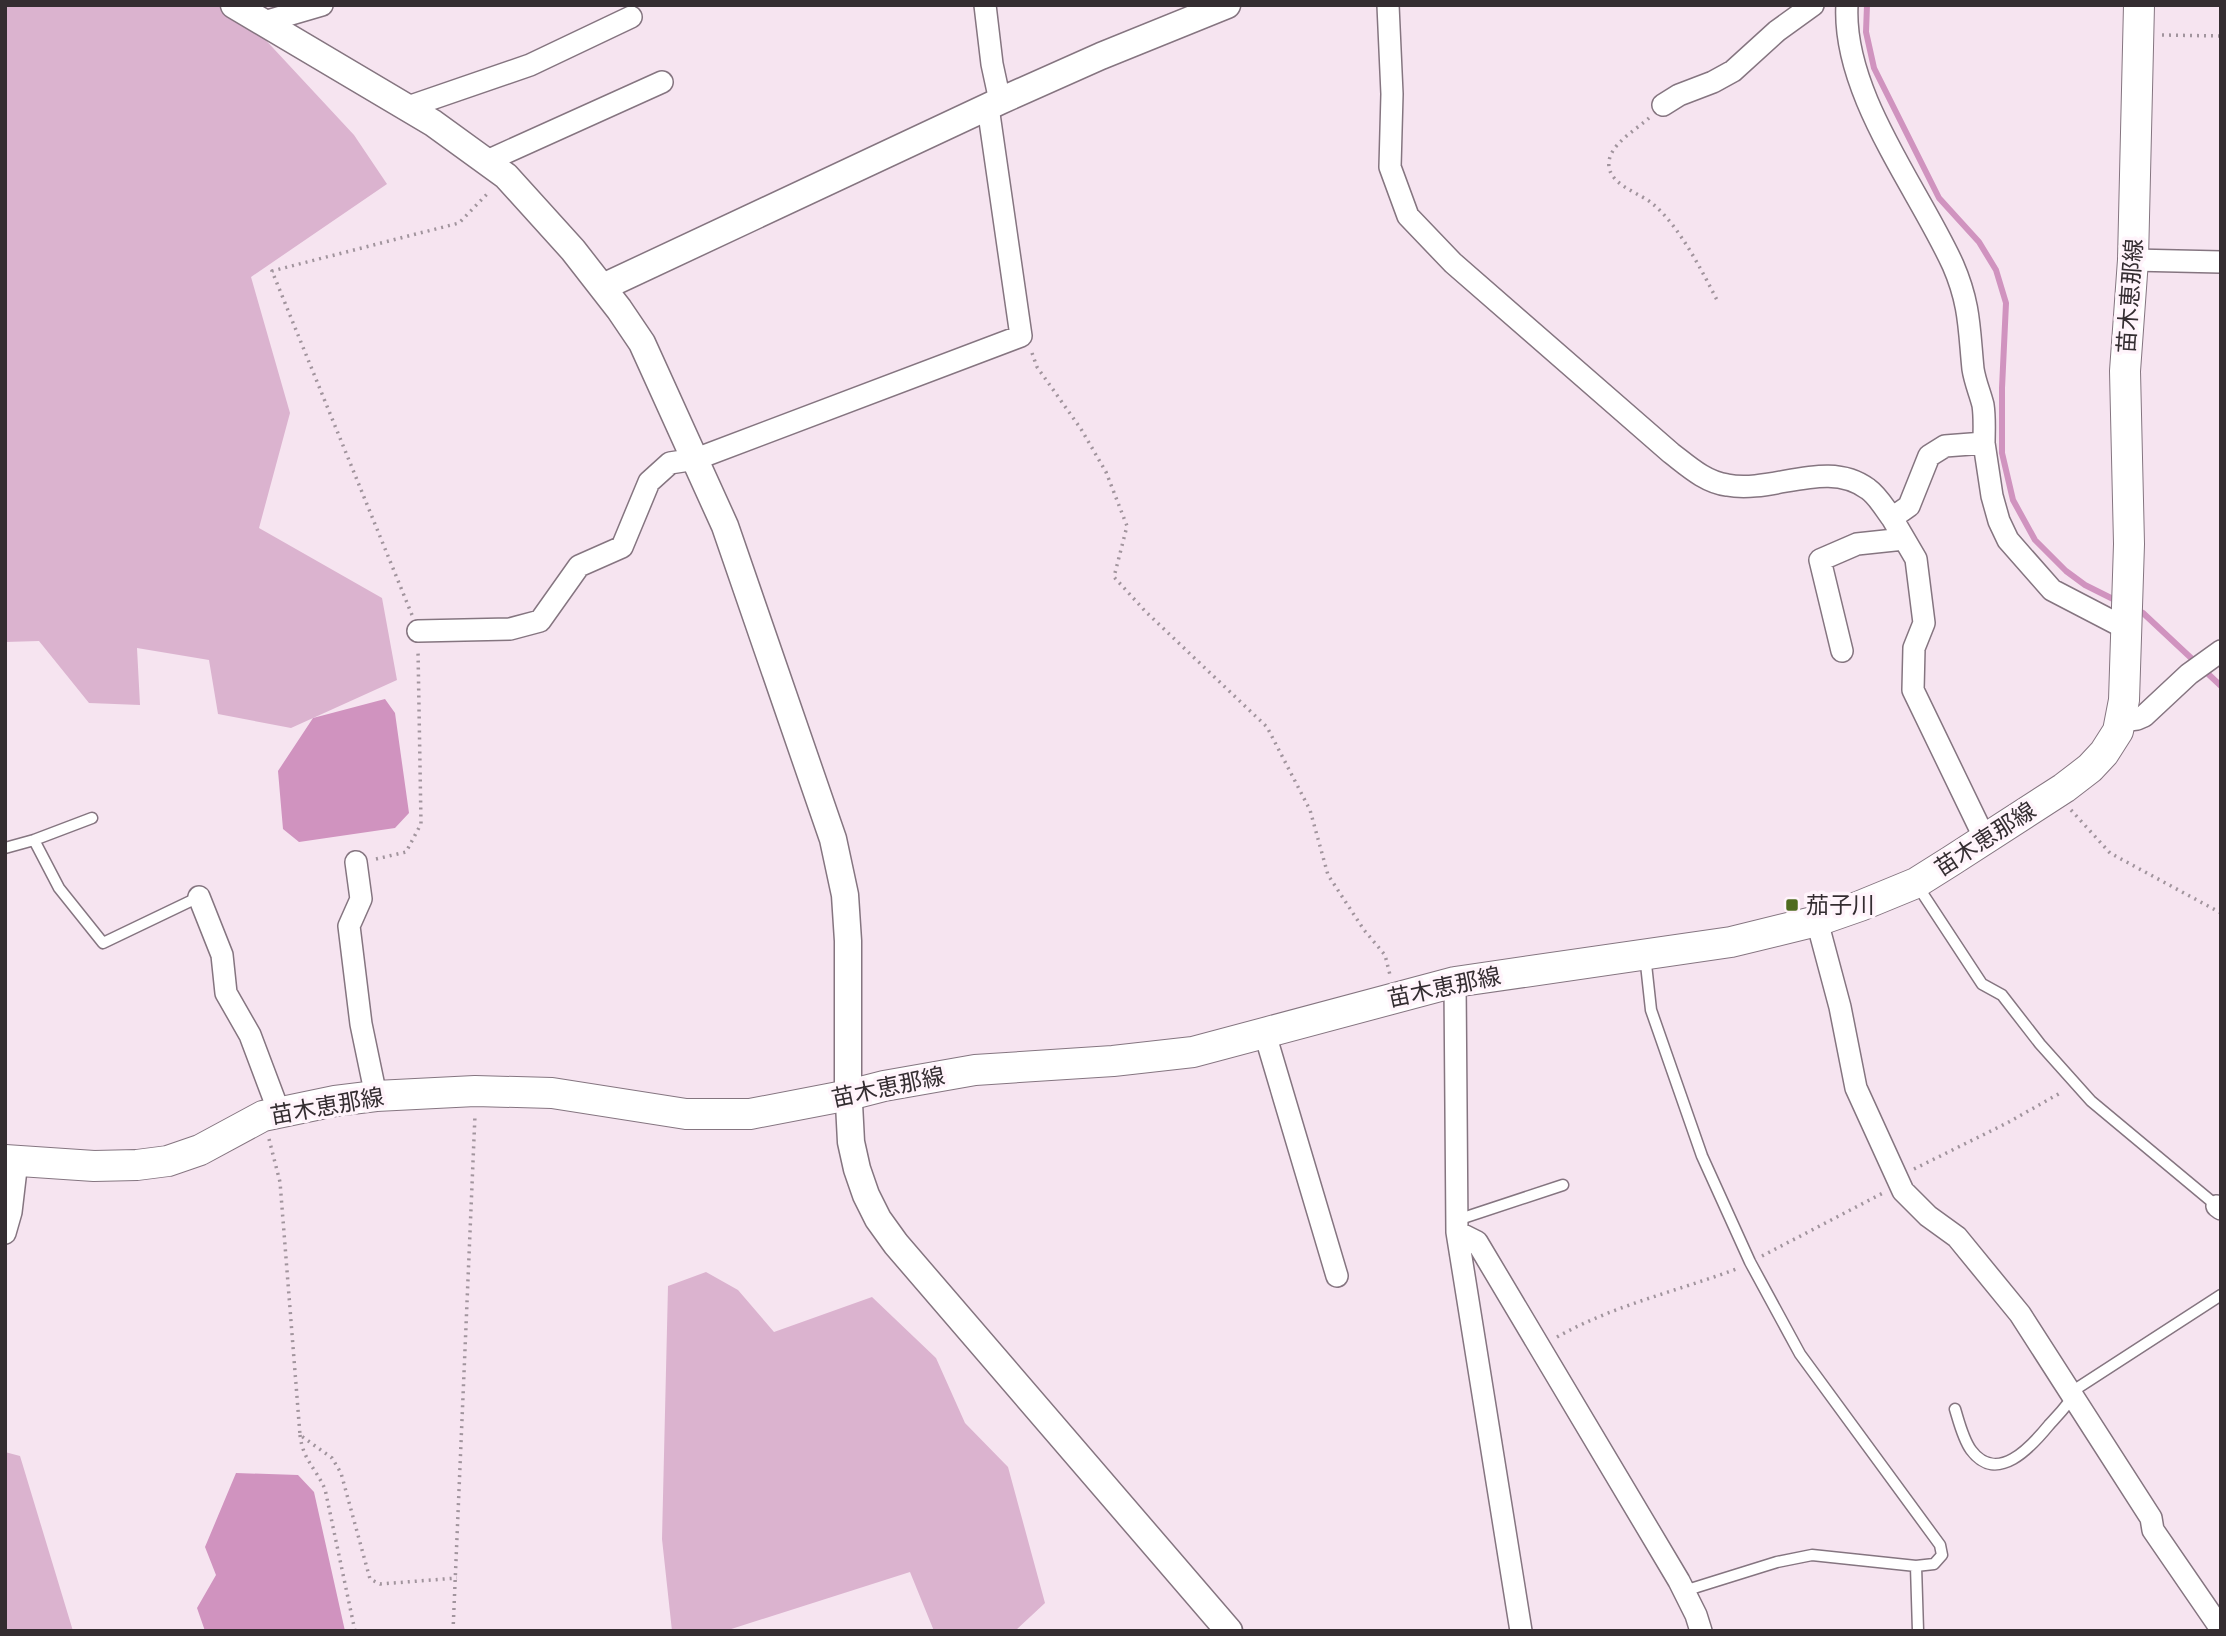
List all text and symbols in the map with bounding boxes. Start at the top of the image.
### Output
street label: 苗木恵那線 [2113,238,2148,354]
street label: 苗木恵那線 [1930,797,2041,882]
place label: 茄子川 [1806,892,1875,919]
marker: 茄子川 [1784,897,1800,913]
street label: 苗木恵那線 [1385,962,1503,1013]
street label: 苗木恵那線 [829,1062,947,1113]
street label: 苗木恵那線 [268,1083,386,1130]

